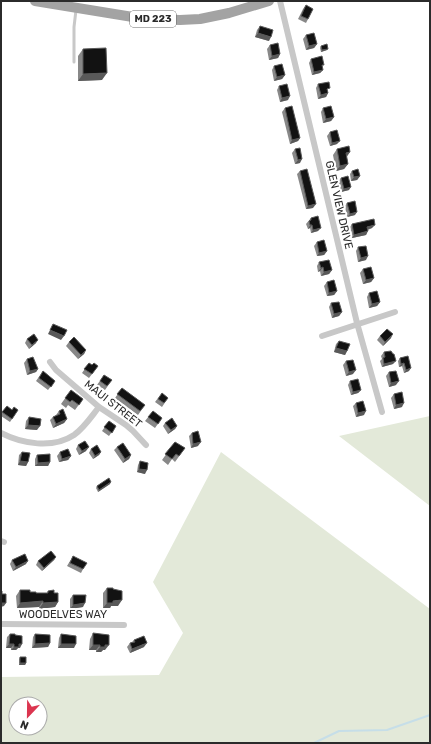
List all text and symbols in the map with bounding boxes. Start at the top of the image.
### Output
road number: MD 223 [130,11,176,27]
street label: GLEN VIEW DRIVE [323,160,356,251]
street label: MAUI STREET [82,378,145,431]
street label: WOODELVES WAY [19,608,107,621]
north arrow [8,696,48,736]
text: N [18,717,31,732]

